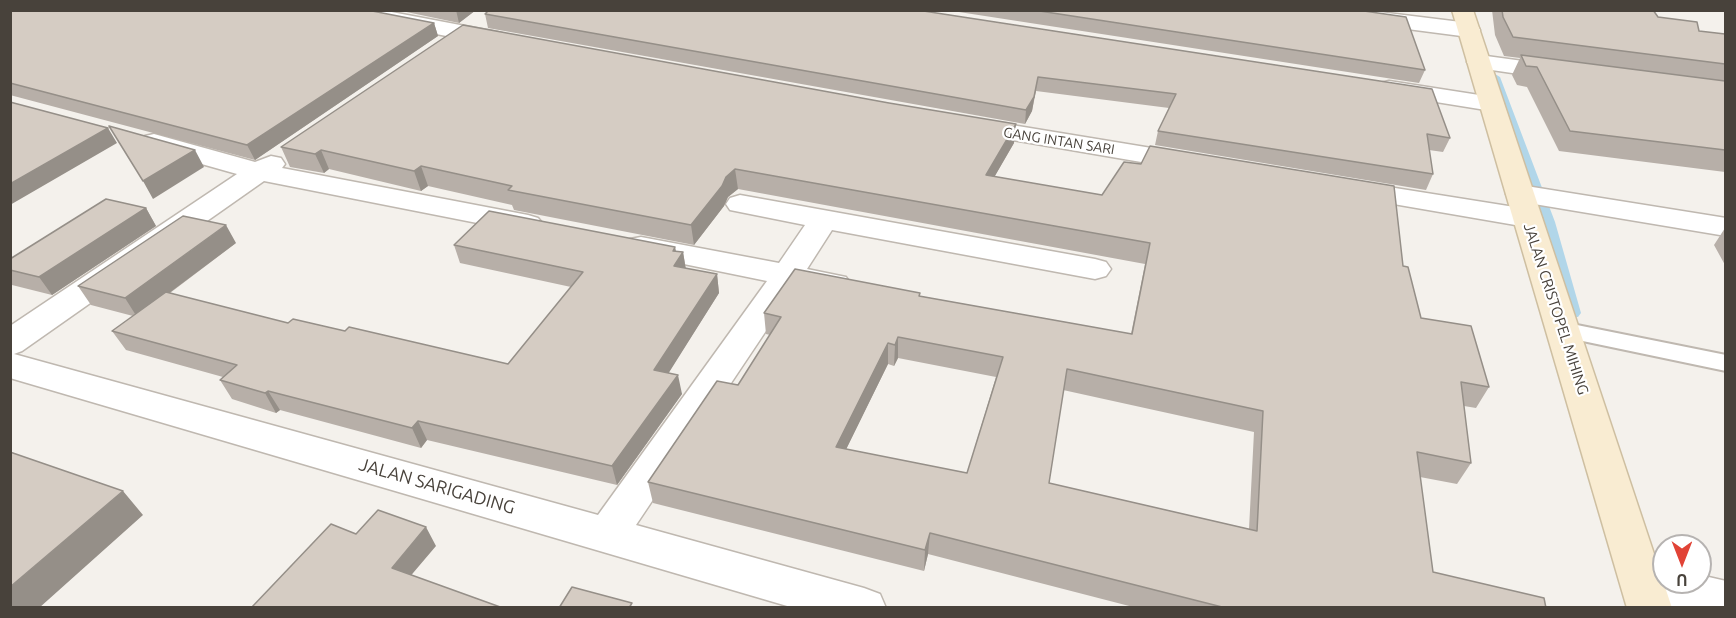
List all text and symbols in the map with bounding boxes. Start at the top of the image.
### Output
street label: GANG INTAN SARI [1002,124,1116,158]
street label: JALAN CRISTOPEL MIHING [1520,221,1592,397]
street label: JALAN SARIGADING [356,453,518,519]
north arrow [1652,534,1712,594]
text: U [1676,571,1688,589]

